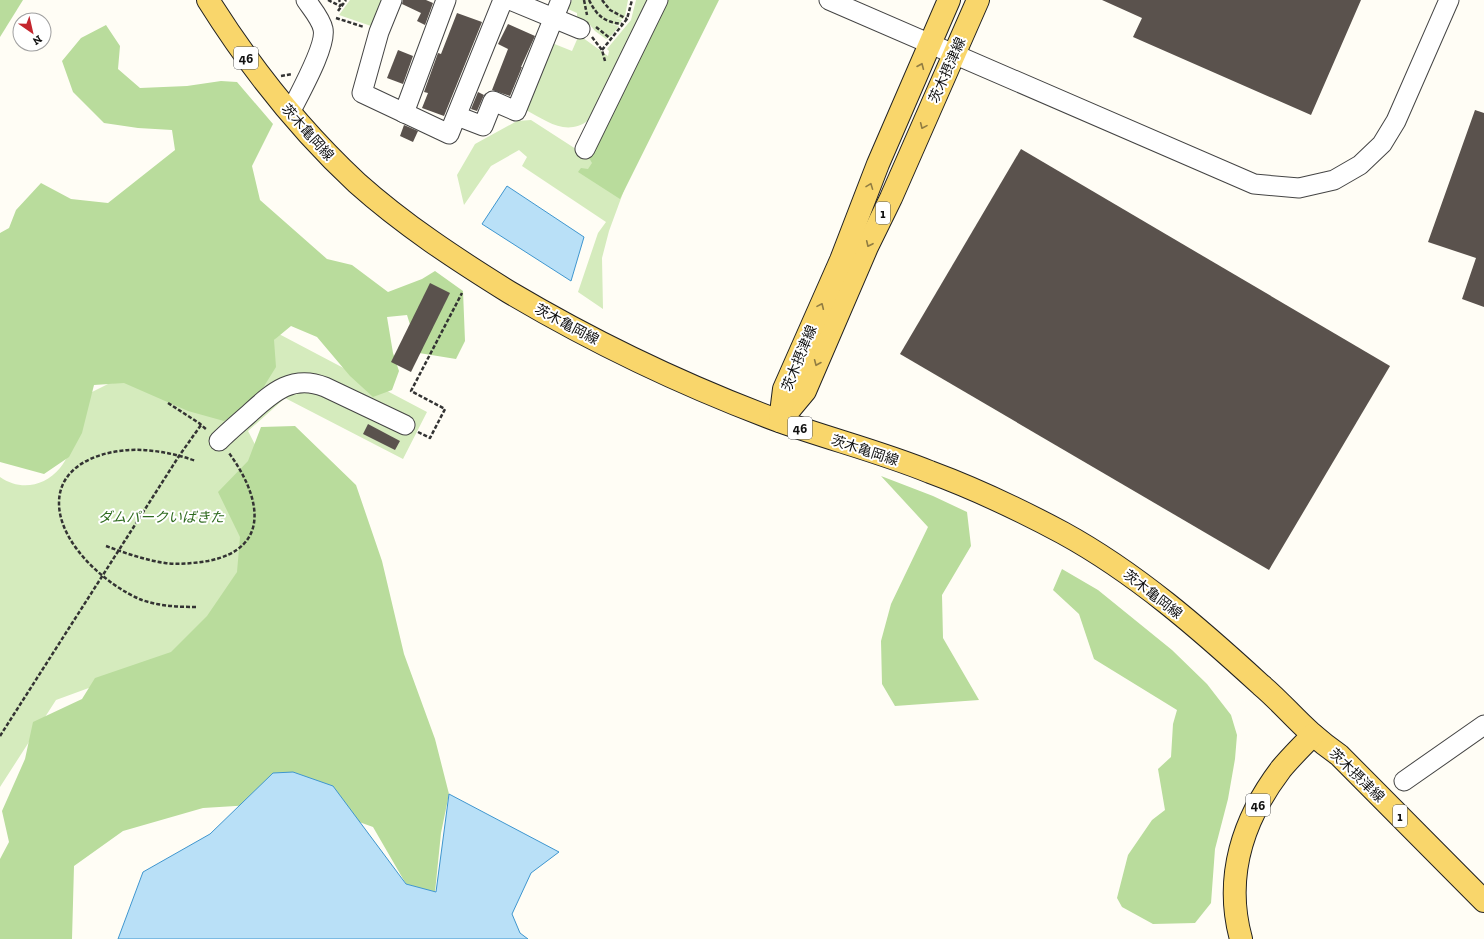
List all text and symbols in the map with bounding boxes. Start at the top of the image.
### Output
north arrow [12,12,52,52]
text: N [30,32,44,48]
street label: 茨木摂津線 [925,35,969,106]
road number: 46 [234,47,258,69]
one-way arrow [916,63,924,70]
street label: 茨木亀岡線 [278,101,337,164]
one-way arrow [920,121,928,129]
one-way arrow [865,182,873,189]
road number: 1 [876,202,890,224]
one-way arrow [866,239,874,247]
street label: 茨木亀岡線 [532,301,602,348]
one-way arrow [816,303,824,310]
street label: 茨木摂津線 [778,323,820,394]
one-way arrow [814,359,822,366]
road number: 46 [788,417,812,439]
street label: 茨木亀岡線 [829,432,901,469]
park label: ダムパークいばきた [98,509,225,526]
street label: 茨木亀岡線 [1120,566,1186,623]
street label: 茨木摂津線 [1326,745,1388,806]
road number: 46 [1246,794,1270,816]
road number: 1 [1393,805,1407,827]

